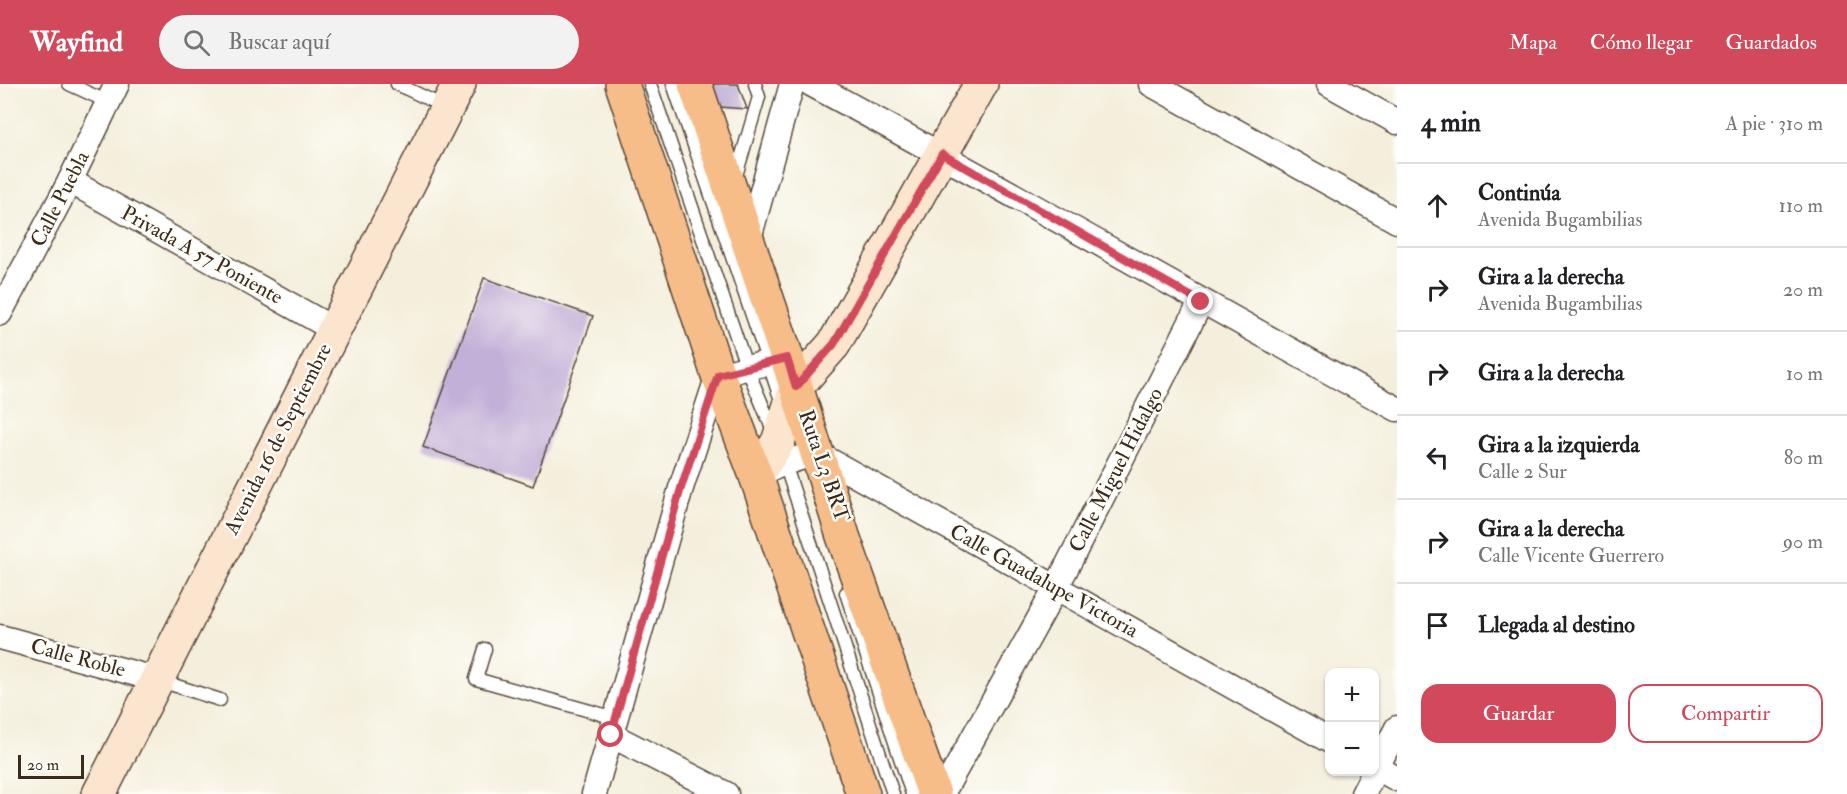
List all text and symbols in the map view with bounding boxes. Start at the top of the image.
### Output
search box [159,15,579,69]
text: Wayfind [30,25,123,60]
icon: search [180,26,213,59]
text: Buscar aquí [228,28,330,56]
text: Mapa [1509,29,1557,56]
text: Cómo llegar [1590,29,1693,56]
text: Guardados [1726,29,1817,56]
text: 4 min [1421,107,1481,139]
text: A pie · 310 m [1725,111,1823,136]
street label: Calle Puebla [24,146,96,251]
text: Continúa [1478,179,1561,207]
icon: ahead [1421,189,1454,222]
text: 110 m [1779,193,1823,218]
street label: Privada A 57 Poniente [116,199,288,311]
text: Avenida Bugambilias [1478,207,1642,232]
text: Gira a la derecha [1478,263,1624,291]
icon: right [1421,273,1454,306]
text: 20 m [1783,277,1823,302]
route end [1187,288,1213,314]
text: Avenida Bugambilias [1478,291,1642,316]
street label: Avenida 16 de Septiembre [218,339,338,540]
icon: right [1421,357,1454,390]
text: Gira a la derecha [1478,359,1624,387]
text: 10 m [1786,361,1823,386]
street label: Calle Miguel Hidalgo [1063,383,1169,557]
street label: Ruta L3 BRT [792,406,856,526]
text: Gira a la izquierda [1478,431,1639,459]
icon: left [1421,441,1454,474]
text: 80 m [1784,445,1823,470]
text: Calle 2 Sur [1478,459,1567,484]
text: Gira a la derecha [1478,515,1624,543]
street label: Calle Guadalupe Victoria [945,518,1143,644]
icon: right [1421,525,1454,558]
text: 90 m [1783,529,1823,554]
text: Calle Vicente Guerrero [1478,543,1664,568]
icon: arrive [1421,609,1454,642]
text: Llegada al destino [1478,611,1635,639]
street label: Calle Roble [28,632,129,684]
map controls [1325,668,1379,776]
button: + [1325,668,1379,722]
button: Guardar [1421,684,1616,743]
button: Compartir [1628,684,1823,743]
route start [597,721,623,747]
button: − [1325,722,1379,776]
scale bar [18,752,84,780]
text: 20 m [27,755,59,775]

